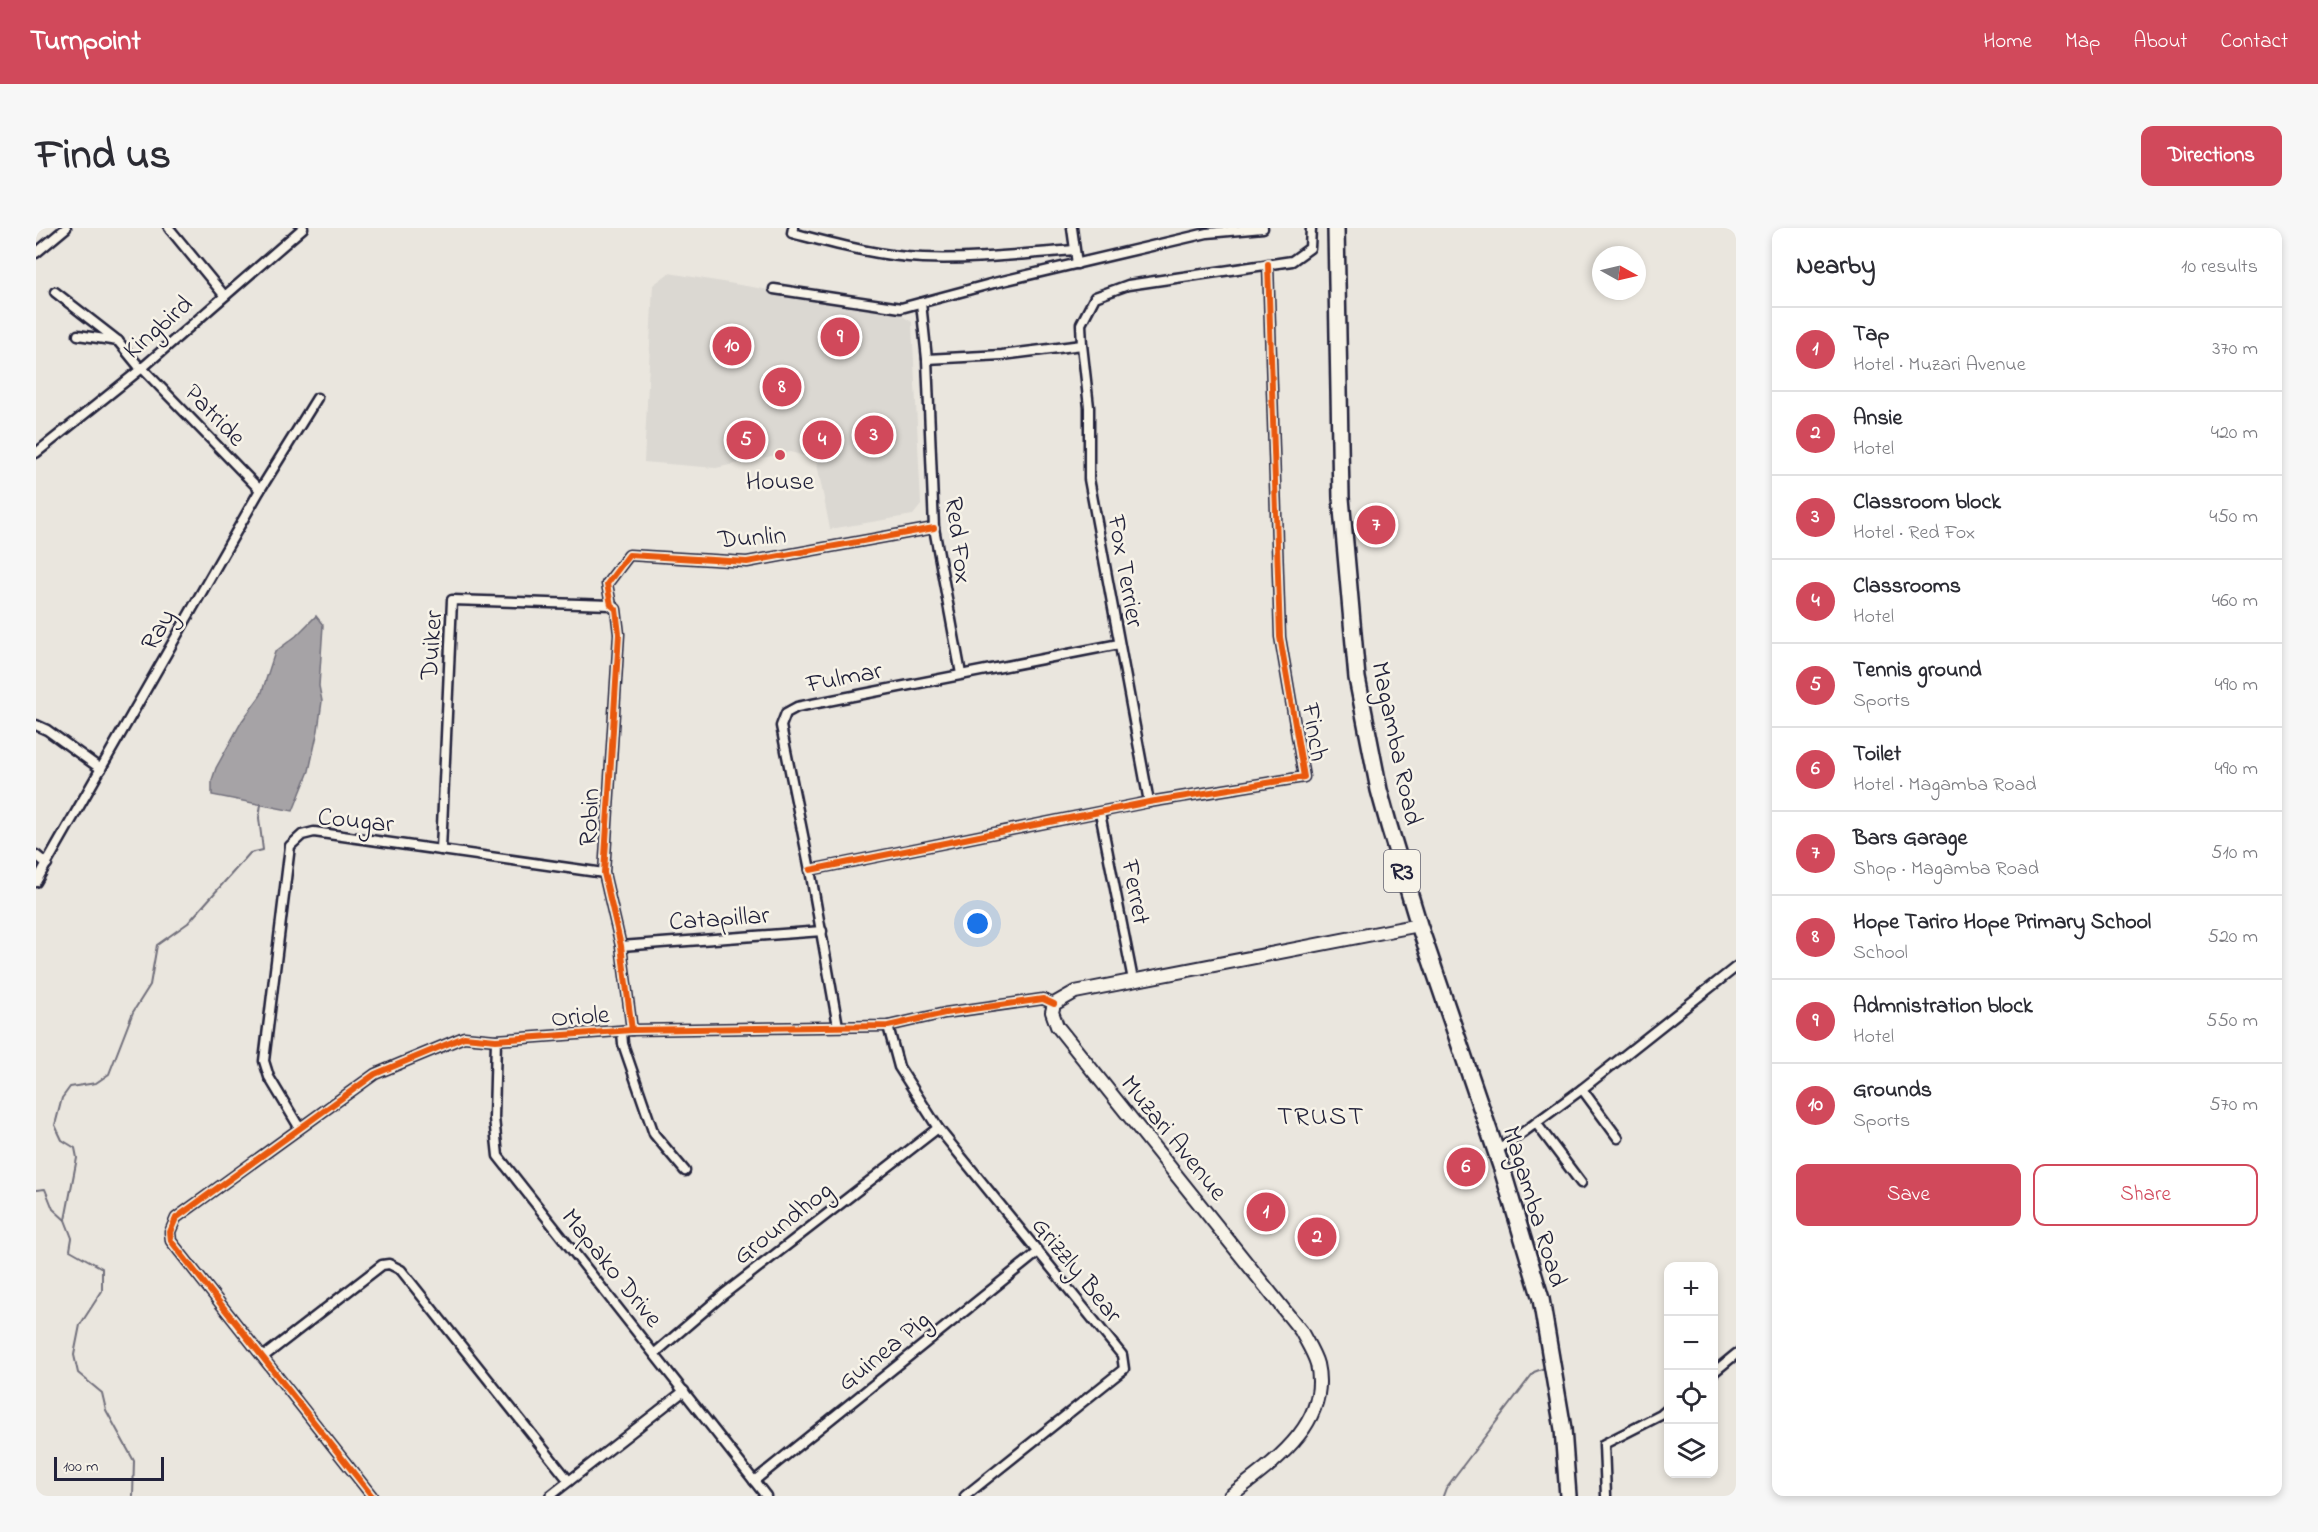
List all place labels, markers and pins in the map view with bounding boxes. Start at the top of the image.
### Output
pin: 9 [820,314,860,360]
pin: 10 [712,324,752,368]
pin: 8 [762,364,802,410]
pin: 3 [854,412,894,458]
pin: 5 [726,418,766,462]
pin: 4 [802,418,842,462]
marker: House [773,448,787,462]
place label: House [746,464,814,502]
pin: 7 [1356,502,1396,548]
pin: 6 [1446,1144,1486,1190]
pin: 1 [1246,1190,1286,1234]
pin: 2 [1298,1214,1336,1260]

